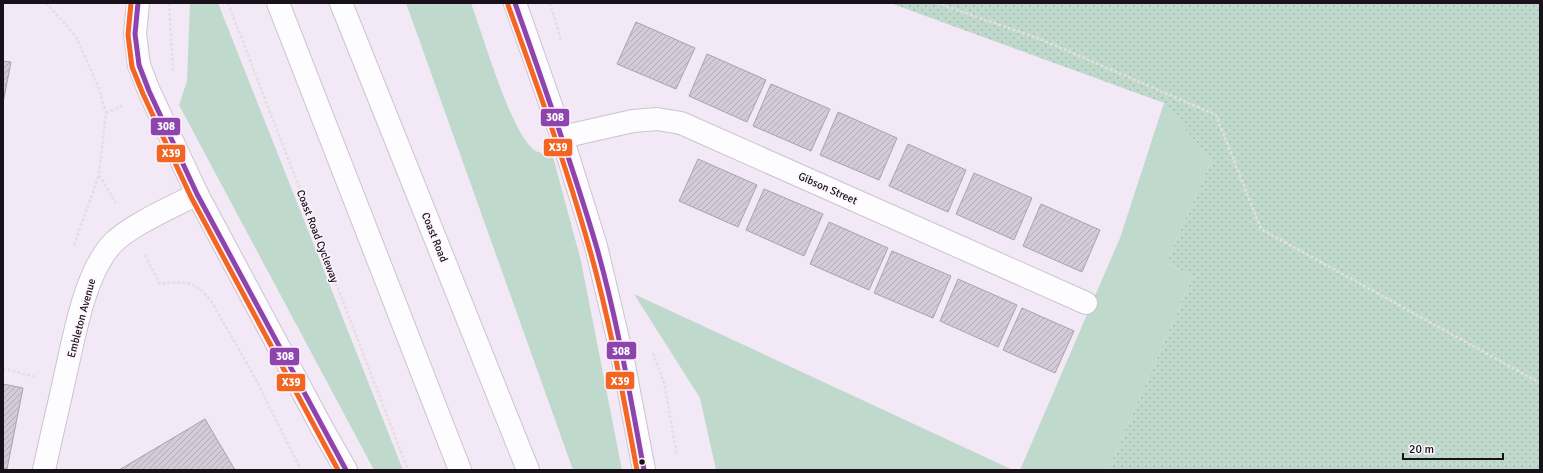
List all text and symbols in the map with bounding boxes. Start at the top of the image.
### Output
line badge: 308 [540,108,570,127]
text: 308 [546,111,564,124]
line badge: 308 [150,117,181,136]
text: 308 [157,120,175,133]
line badge: X39 [543,138,573,157]
text: X39 [549,141,567,154]
line badge: X39 [156,144,186,163]
text: X39 [162,147,180,160]
street label: Gibson Street [796,170,860,207]
street label: Coast Road Cycleway [294,188,342,285]
street label: Coast Road [419,210,450,264]
street label: Embleton Avenue [65,277,98,359]
line badge: 308 [606,341,637,360]
text: 308 [612,345,630,358]
line badge: 308 [269,347,300,366]
text: 308 [276,350,294,363]
line badge: X39 [605,371,635,390]
line badge: X39 [276,373,306,392]
text: X39 [611,375,629,388]
text: X39 [282,376,300,389]
scale bar [1403,435,1503,461]
text: 20 m [1409,442,1434,457]
unlabelled marker [637,457,647,467]

